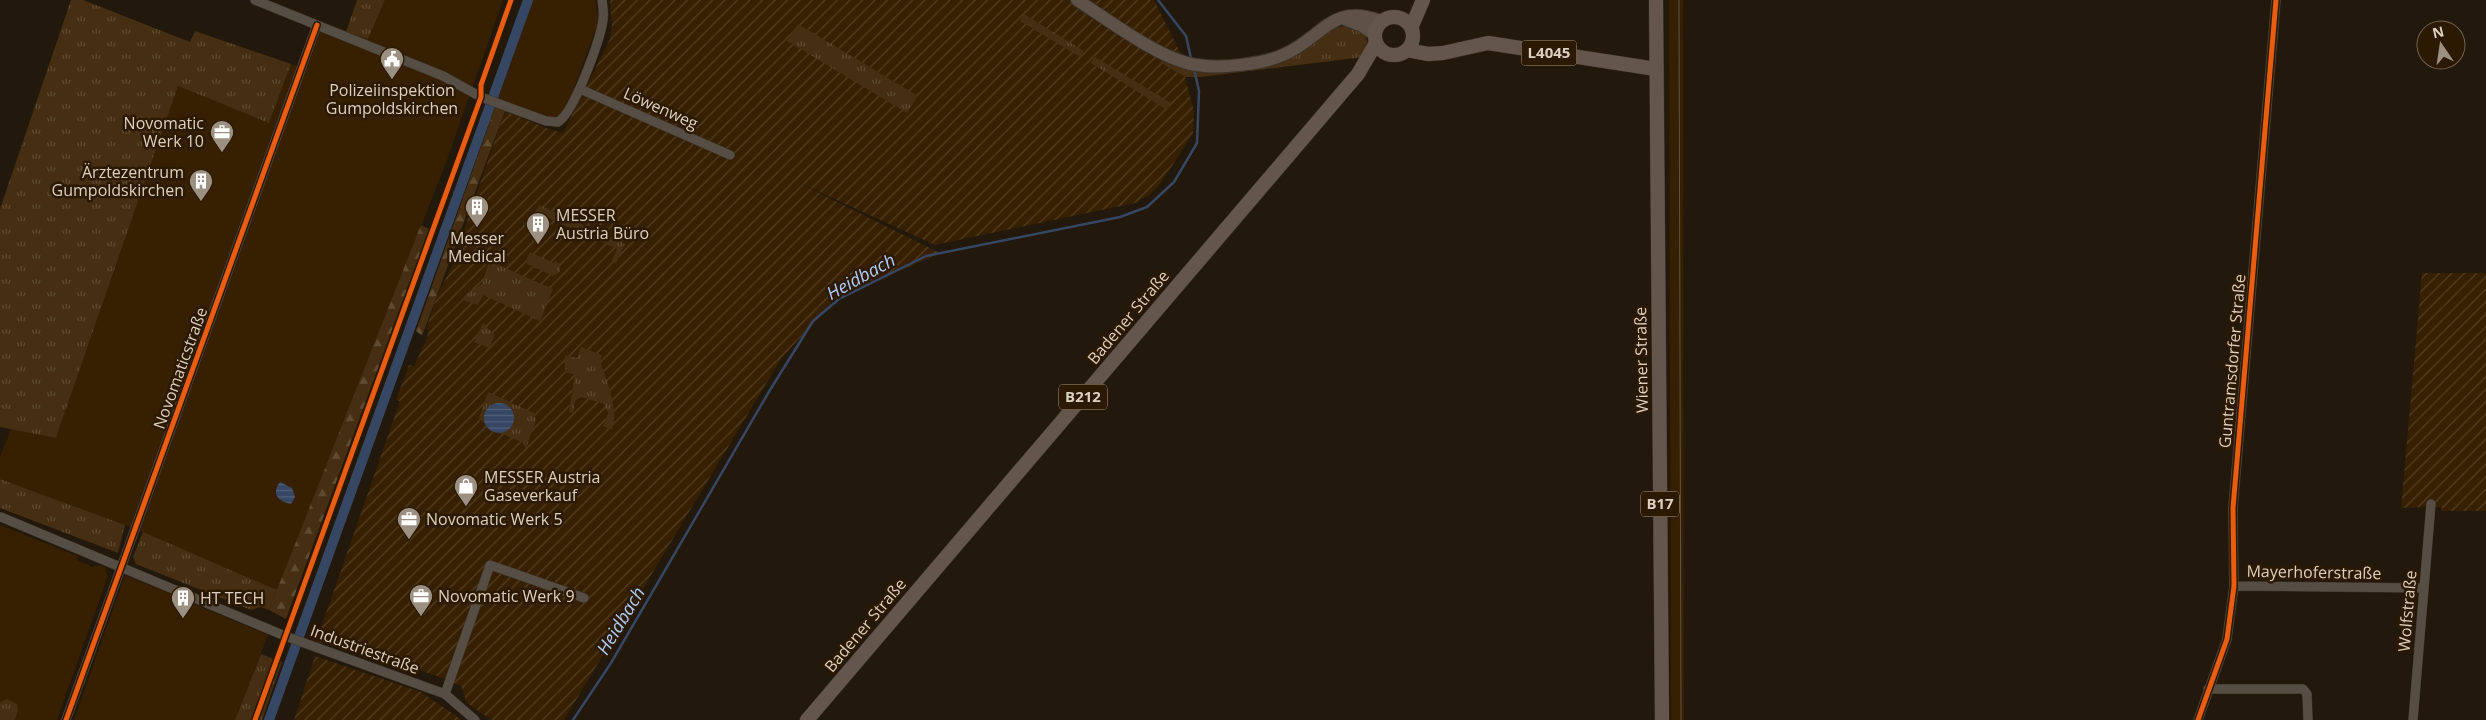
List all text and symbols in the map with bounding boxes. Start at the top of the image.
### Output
north arrow [2416,20,2466,70]
text: N [2430,21,2446,42]
road number: L4045 [1522,40,1576,66]
public building icon: Polizeiinspektion Gumpoldskirchen [379,46,405,80]
place label: Polizeiinspektion Gumpoldskirchen [326,79,458,119]
street label: Löwenweg [620,82,702,134]
place label: Novomatic Werk 10 [124,112,204,152]
office icon: Novomatic Werk 10 [209,119,235,153]
place label: Ärztezentrum Gumpoldskirchen [52,161,184,201]
building icon: Ärztezentrum Gumpoldskirchen [188,168,214,202]
building icon: Messer Medical [464,194,490,228]
place label: MESSER Austria Büro [556,204,649,244]
building icon: MESSER Austria Büro [525,211,551,245]
place label: Messer Medical [448,227,506,267]
water label: Heidbach [822,247,899,305]
street label: Badener Straße [1082,265,1174,369]
street label: Guntramsdorfer Straße [2213,273,2251,449]
street label: Novomaticstraße [148,304,212,432]
street label: Wiener Straße [1629,307,1653,413]
road number: B212 [1059,384,1107,410]
place label: MESSER Austria Gaseverkauf [484,466,600,506]
shop icon: MESSER Austria Gaseverkauf [453,473,479,507]
road number: B17 [1641,492,1679,516]
office icon: Novomatic Werk 5 [396,506,422,540]
place label: Novomatic Werk 5 [426,508,563,530]
street label: Mayerhoferstraße [2246,560,2382,584]
street label: Wolfstraße [2392,569,2422,653]
street label: Badener Straße [819,573,911,677]
water label: Heidbach [590,582,650,659]
office icon: Novomatic Werk 9 [408,583,434,617]
building icon: HT TECH [170,585,196,619]
place label: Novomatic Werk 9 [438,585,575,607]
place label: HT TECH [200,587,264,609]
street label: Industriestraße [307,619,423,679]

